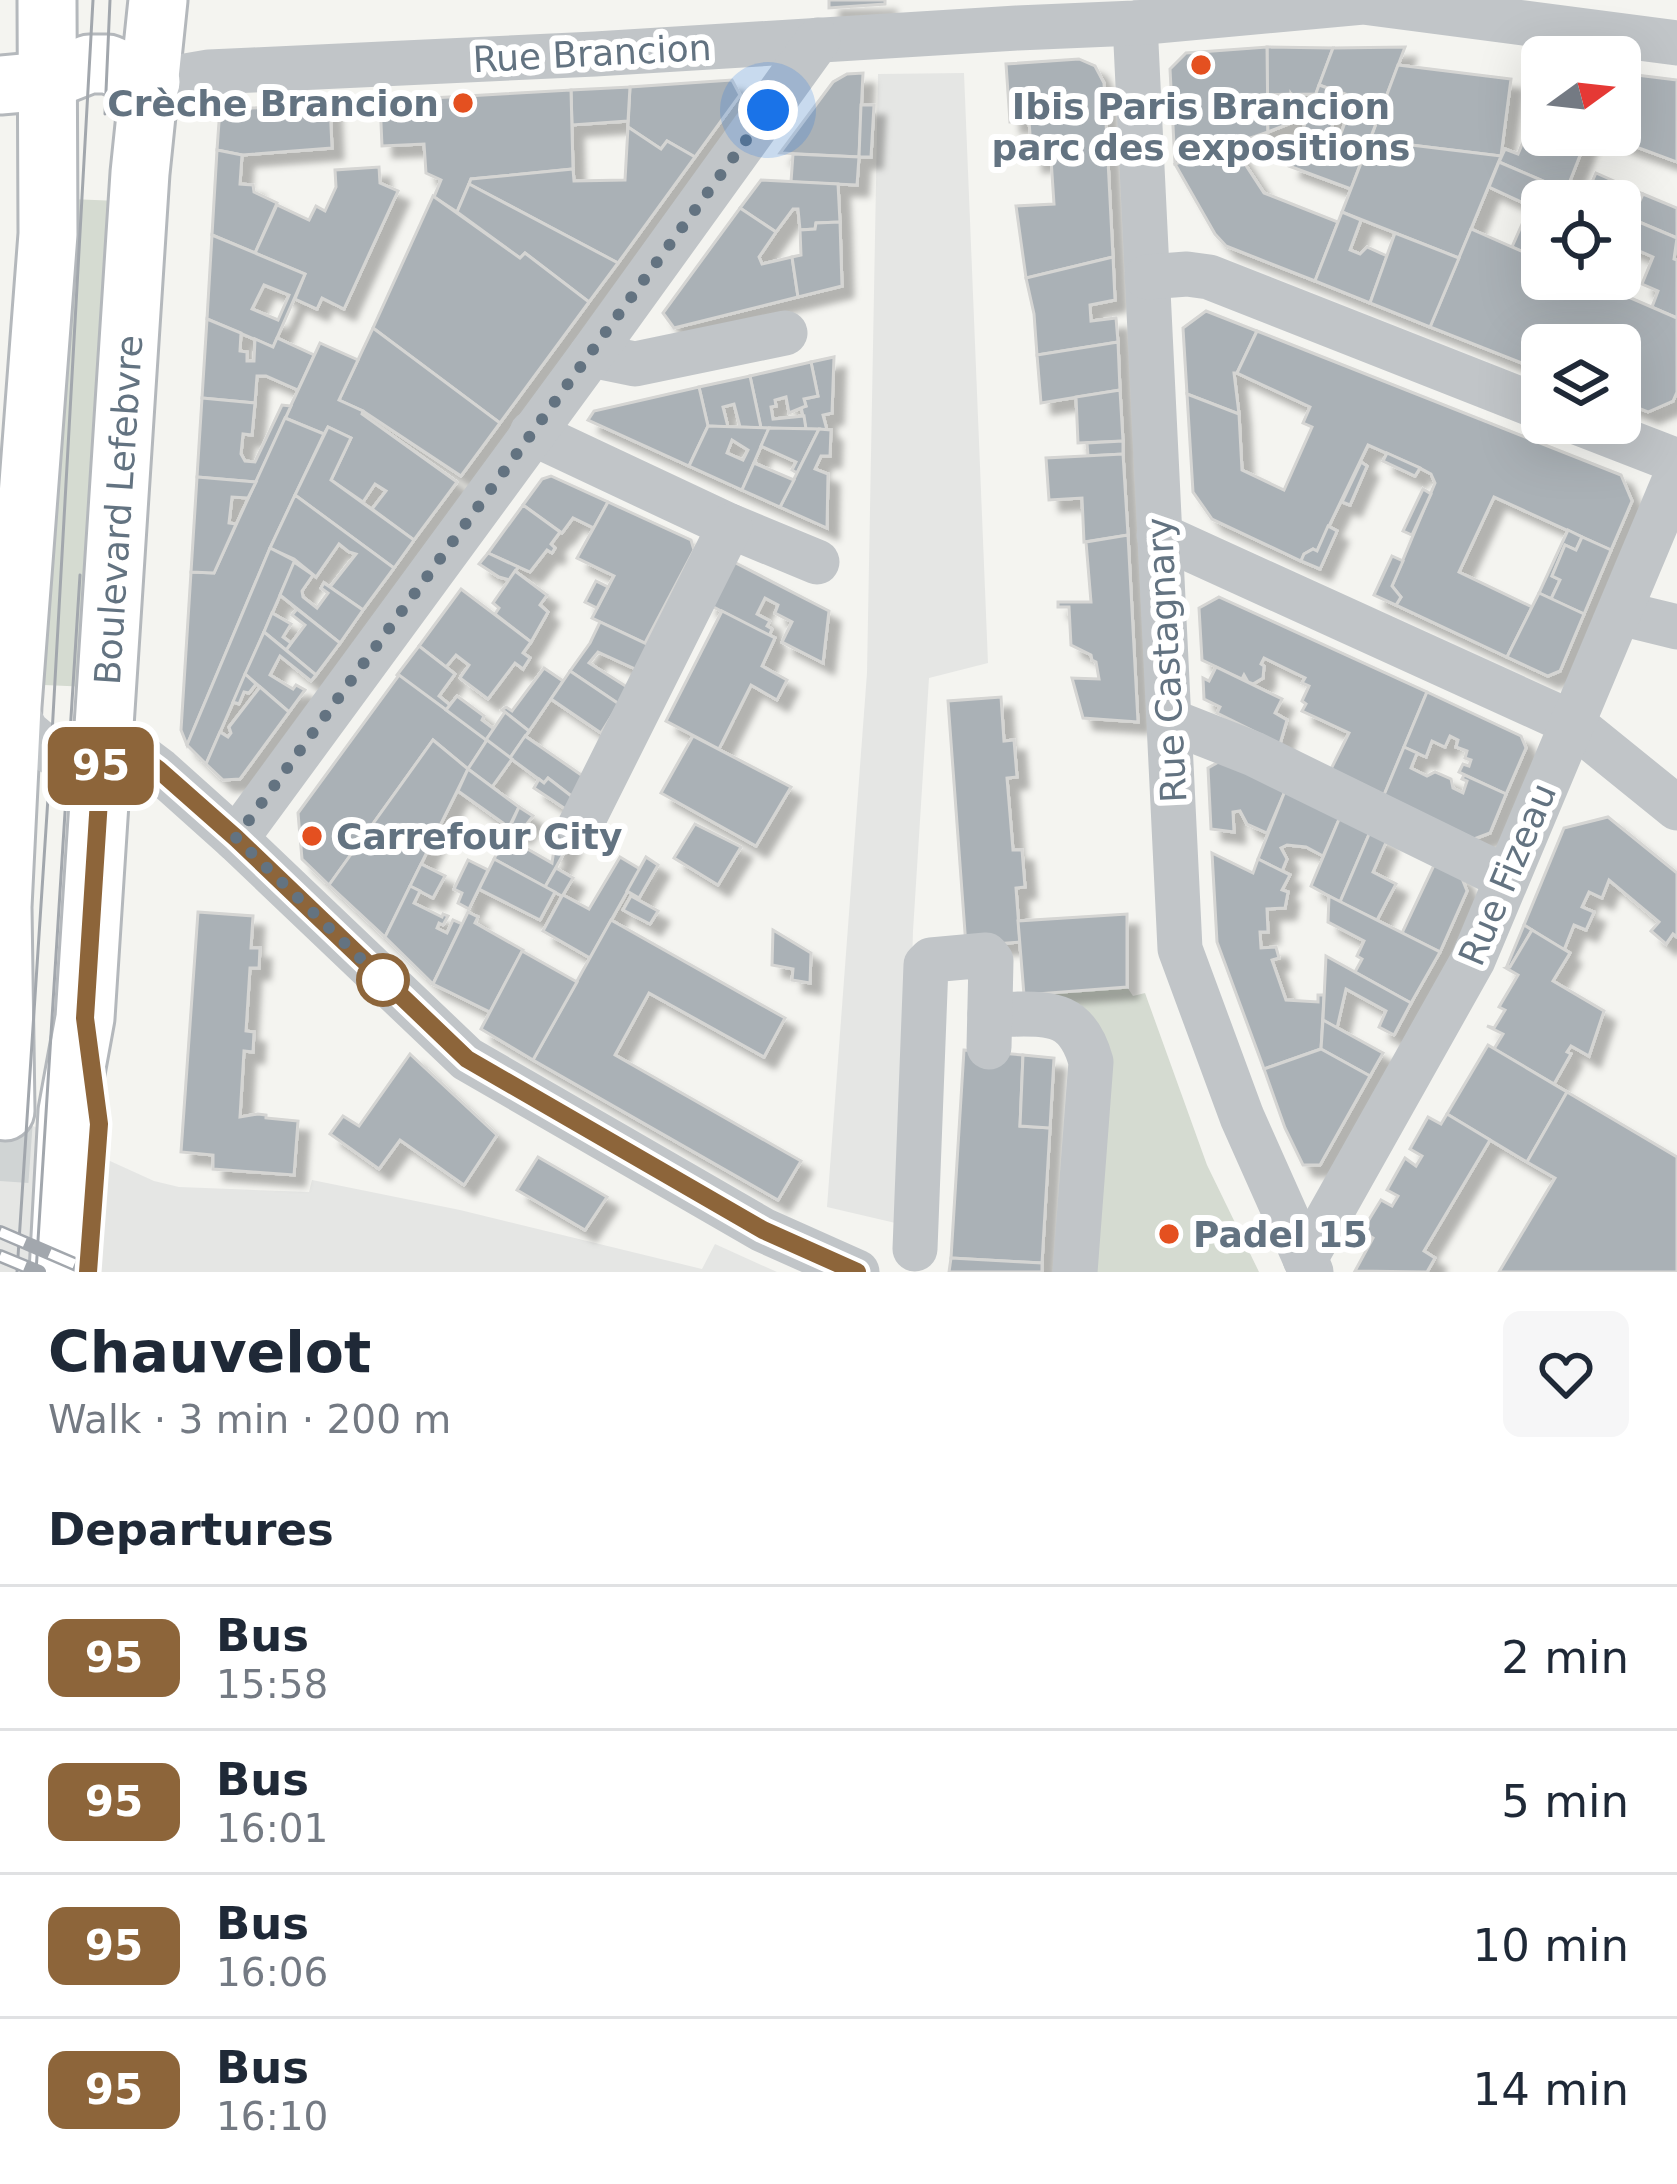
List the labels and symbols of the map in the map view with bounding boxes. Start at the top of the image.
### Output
street label: Rue Brancion [472,27,712,80]
north arrow [1521,36,1641,156]
marker: Ibis Paris Brancion parc des expositions [1188,52,1214,78]
your location [738,80,798,140]
place label: Crèche Brancion [107,83,439,124]
place label: Ibis Paris Brancion parc des expositions [991,86,1411,168]
marker: Crèche Brancion [450,90,476,116]
street label: Boulevard Lefebvre [87,334,150,686]
street label: Rue Castagnary [1139,516,1194,804]
line badge: 95 [47,727,155,805]
street label: Rue Fizeau [1451,777,1564,971]
place label: Carrefour City [336,816,622,857]
marker: Carrefour City [299,823,325,849]
unlabelled marker [358,955,408,1005]
place label: Padel 15 [1193,1214,1368,1255]
marker: Padel 15 [1156,1221,1182,1247]

